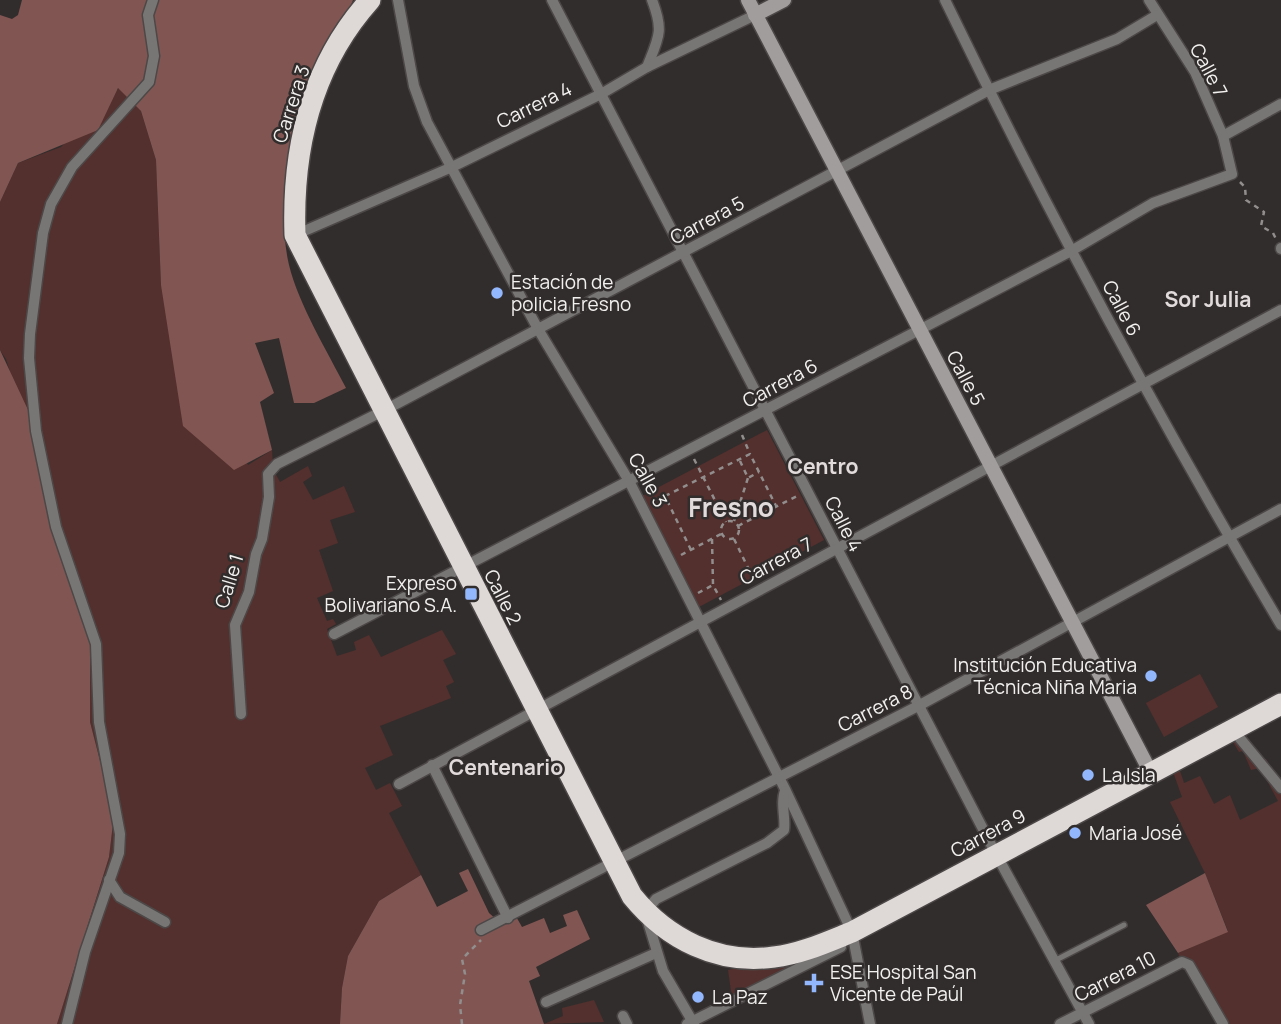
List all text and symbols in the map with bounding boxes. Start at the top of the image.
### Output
street label: Calle 7 [1184,39,1234,101]
street label: Carrera 3 [266,62,316,146]
street label: Carrera 4 [492,76,576,134]
street label: Carrera 5 [665,190,749,250]
place label: Estación de policia Fresno [511,269,631,317]
street label: Calle 6 [1097,276,1147,340]
marker: Estación de policia Fresno [489,285,505,301]
district label: Sor Julia [1165,285,1251,313]
street label: Calle 5 [941,346,991,410]
street label: Carrera 6 [738,352,822,414]
street label: Calle 3 [622,448,674,512]
district label: Centro [787,452,859,480]
district label: Fresno [688,489,774,525]
street label: Calle 4 [819,492,869,556]
street label: Carrera 7 [735,531,817,591]
street label: Calle 1 [208,551,250,611]
street label: Calle 2 [478,565,528,629]
place label: Expreso Bolivariano S.A. [325,570,457,618]
marker: Expreso Bolivariano S.A. [463,586,479,602]
place label: Institución Educativa Técnica Niña Maria [953,652,1137,700]
marker: Institución Educativa Técnica Niña Maria [1143,668,1159,684]
street label: Carrera 8 [833,678,917,738]
district label: Centenario [449,753,563,781]
place label: La Isla [1102,762,1155,788]
marker: La Isla [1080,767,1096,783]
street label: Carrera 9 [946,802,1030,864]
place label: Maria José [1089,820,1182,846]
marker: Maria José [1067,825,1083,841]
street label: Carrera 10 [1070,944,1160,1008]
place label: ESE Hospital San Vicente de Paúl [830,959,976,1007]
marker: ESE Hospital San Vicente de Paúl [804,973,824,993]
place label: La Paz [712,984,768,1010]
marker: La Paz [690,989,706,1005]

